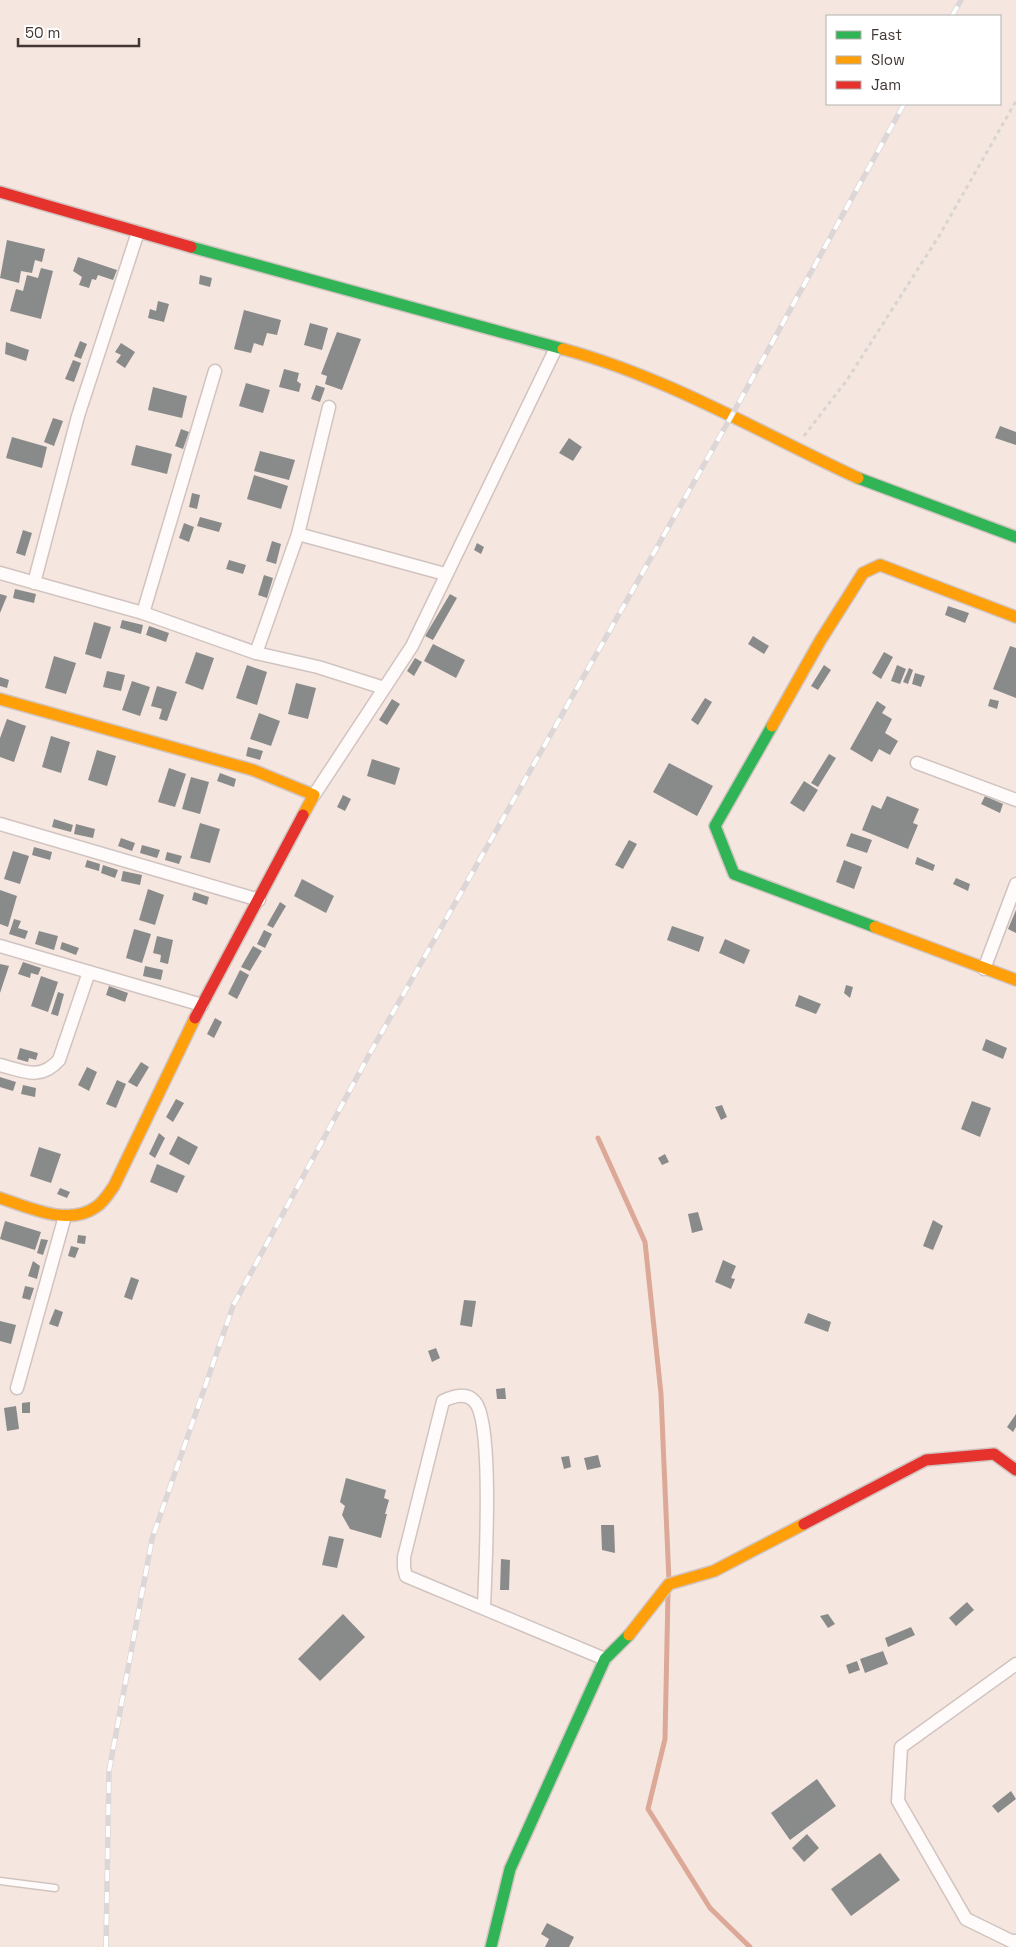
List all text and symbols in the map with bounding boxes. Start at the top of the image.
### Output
scale bar [18,15,139,47]
legend [826,15,1001,105]
text: 50 m [25,23,60,42]
text: Fast [871,25,902,44]
text: Slow [871,50,905,69]
text: Jam [871,75,901,94]

